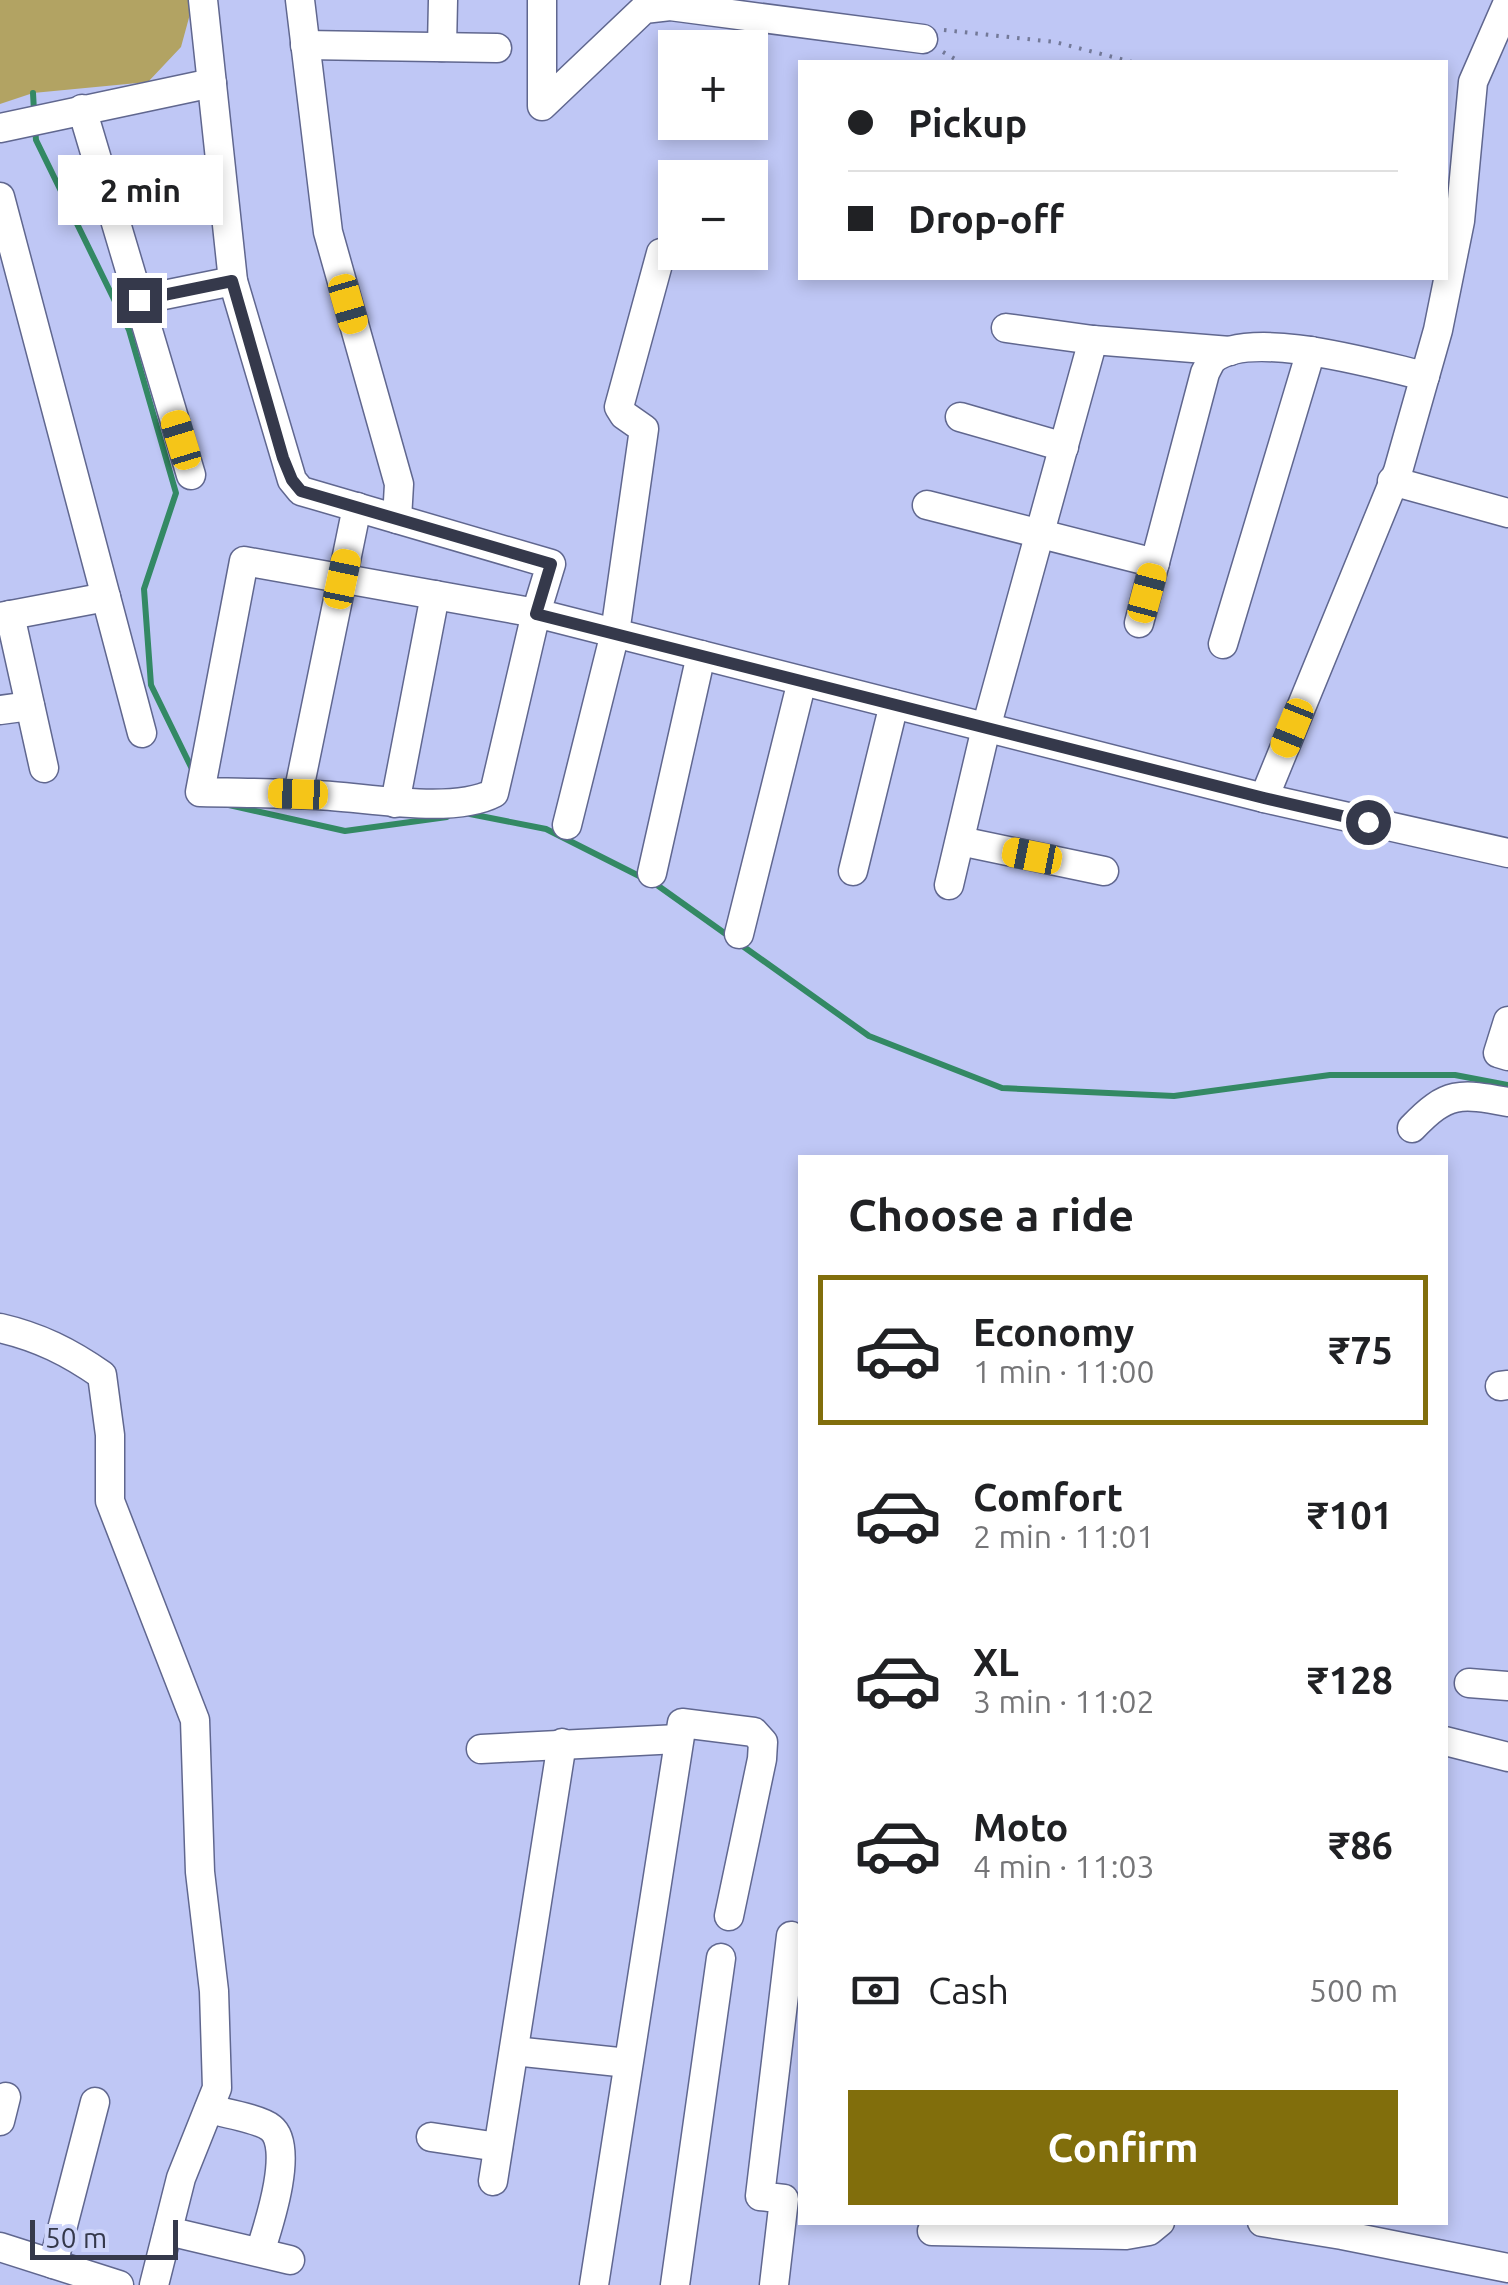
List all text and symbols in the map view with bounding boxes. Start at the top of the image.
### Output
map controls [658,30,768,270]
button: + [658,30,768,140]
text: Pickup [908,102,1027,144]
callout: 2 min [56,155,222,225]
button: − [658,160,768,270]
text: 2 min [100,172,181,208]
text: Drop-off [908,198,1064,240]
car [325,271,371,337]
route end [117,278,162,323]
car [158,407,204,473]
car [321,547,363,611]
car [1125,560,1169,626]
car [1267,695,1317,761]
car [267,778,329,810]
route start [1346,800,1391,845]
car [1000,836,1064,876]
text: Choose a ride [848,1189,1134,1240]
icon: car [853,1305,943,1395]
text: Economy [973,1311,1134,1353]
text: ₹75 [1329,1329,1393,1371]
text: 1 min · 11:00 [973,1353,1155,1389]
icon: car [853,1470,943,1560]
text: Comfort [973,1476,1123,1518]
text: ₹101 [1307,1494,1393,1536]
text: 2 min · 11:01 [973,1518,1155,1554]
icon: car [853,1635,943,1725]
text: XL [973,1641,1019,1683]
text: ₹128 [1307,1659,1393,1701]
text: 3 min · 11:02 [973,1683,1155,1719]
icon: car [853,1800,943,1890]
text: Moto [973,1806,1068,1848]
text: ₹86 [1329,1824,1393,1866]
text: 4 min · 11:03 [973,1848,1155,1884]
icon: cash [848,1963,903,2018]
text: Cash [928,1969,1009,2011]
text: 500 m [1309,1972,1398,2008]
button: Confirm [848,2090,1398,2205]
scale bar [30,2215,178,2260]
text: 50 m [45,2222,107,2253]

